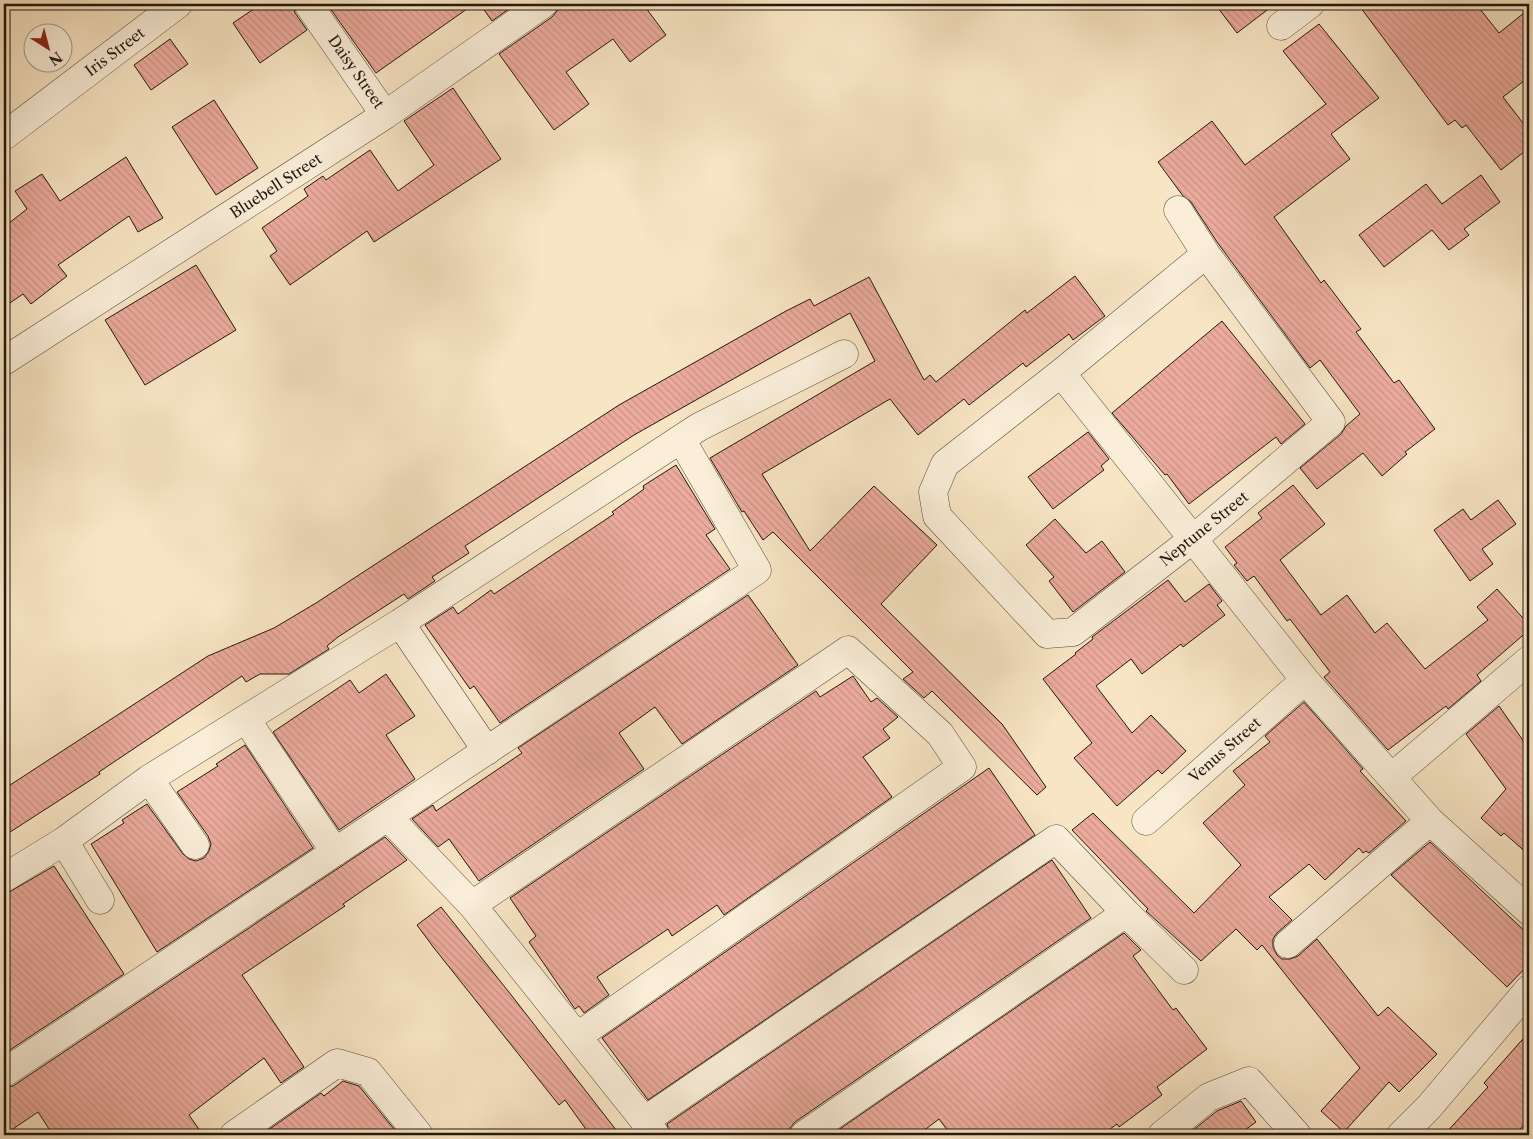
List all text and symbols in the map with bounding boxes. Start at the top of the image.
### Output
north arrow [22,22,72,72]
street label: Iris Street [81,23,149,80]
street label: Daisy Street [324,31,389,113]
text: N [45,48,66,69]
street label: Bluebell Street [226,149,326,222]
street label: Neptune Street [1156,487,1252,570]
street label: Venus Street [1184,713,1265,787]

